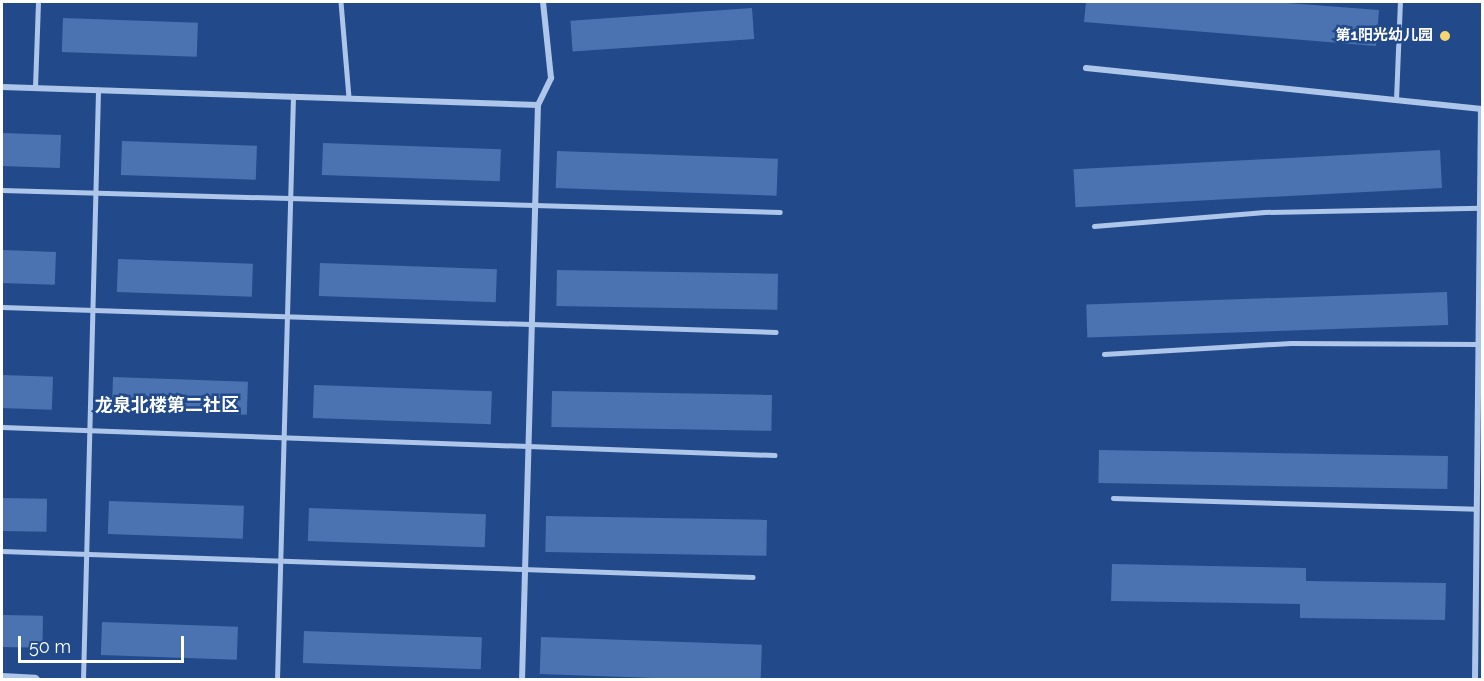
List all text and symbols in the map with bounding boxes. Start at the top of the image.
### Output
place label: 第1阳光幼儿园 [1336,27,1433,45]
marker: 第1阳光幼儿园 [1438,29,1452,43]
district label: 龙泉北楼第二社区 [95,394,239,416]
scale bar [21,624,188,662]
text: 50 m [29,636,71,657]

